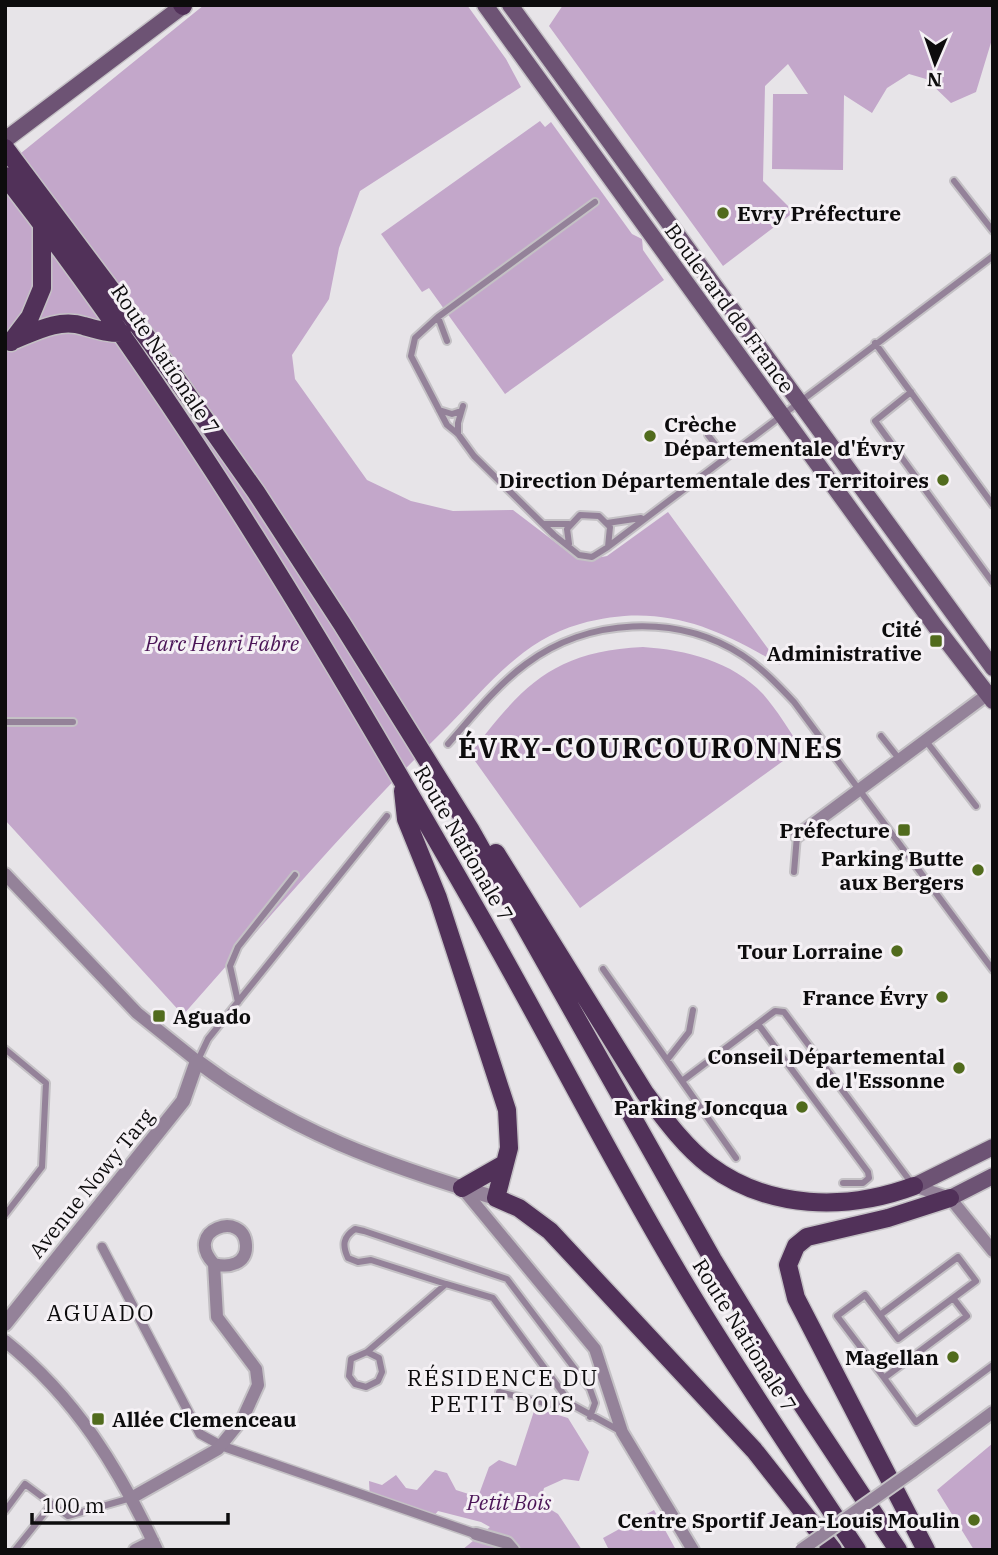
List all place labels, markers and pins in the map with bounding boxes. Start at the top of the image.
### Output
place label: Evry Préfecture [737,199,901,227]
marker: Evry Préfecture [715,205,731,221]
place label: Crèche Départementale d'Évry [664,410,905,462]
marker: Crèche Départementale d'Évry [642,428,658,444]
place label: Direction Départementale des Territoires [499,466,929,494]
marker: Direction Départementale des Territoires [935,472,951,488]
place label: Cité Administrative [767,615,922,667]
marker: Cité Administrative [928,633,944,649]
place label: Préfecture [779,816,890,844]
marker: Préfecture [896,822,912,838]
place label: Parking Butte aux Bergers [821,844,964,896]
marker: Parking Butte aux Bergers [970,862,986,878]
place label: Tour Lorraine [737,937,883,965]
marker: Tour Lorraine [889,943,905,959]
place label: France Évry [802,983,928,1011]
marker: France Évry [934,989,950,1005]
place label: Aguado [173,1002,251,1030]
marker: Aguado [151,1008,167,1024]
place label: Conseil Départemental de l'Essonne [707,1042,945,1094]
marker: Conseil Départemental de l'Essonne [951,1060,967,1076]
place label: Parking Joncqua [614,1093,788,1121]
marker: Parking Joncqua [794,1099,810,1115]
place label: Magellan [845,1343,939,1371]
marker: Magellan [945,1349,961,1365]
place label: Allée Clemenceau [112,1405,297,1433]
marker: Allée Clemenceau [90,1411,106,1427]
place label: Centre Sportif Jean-Louis Moulin [617,1506,960,1534]
marker: Centre Sportif Jean-Louis Moulin [966,1512,982,1528]

